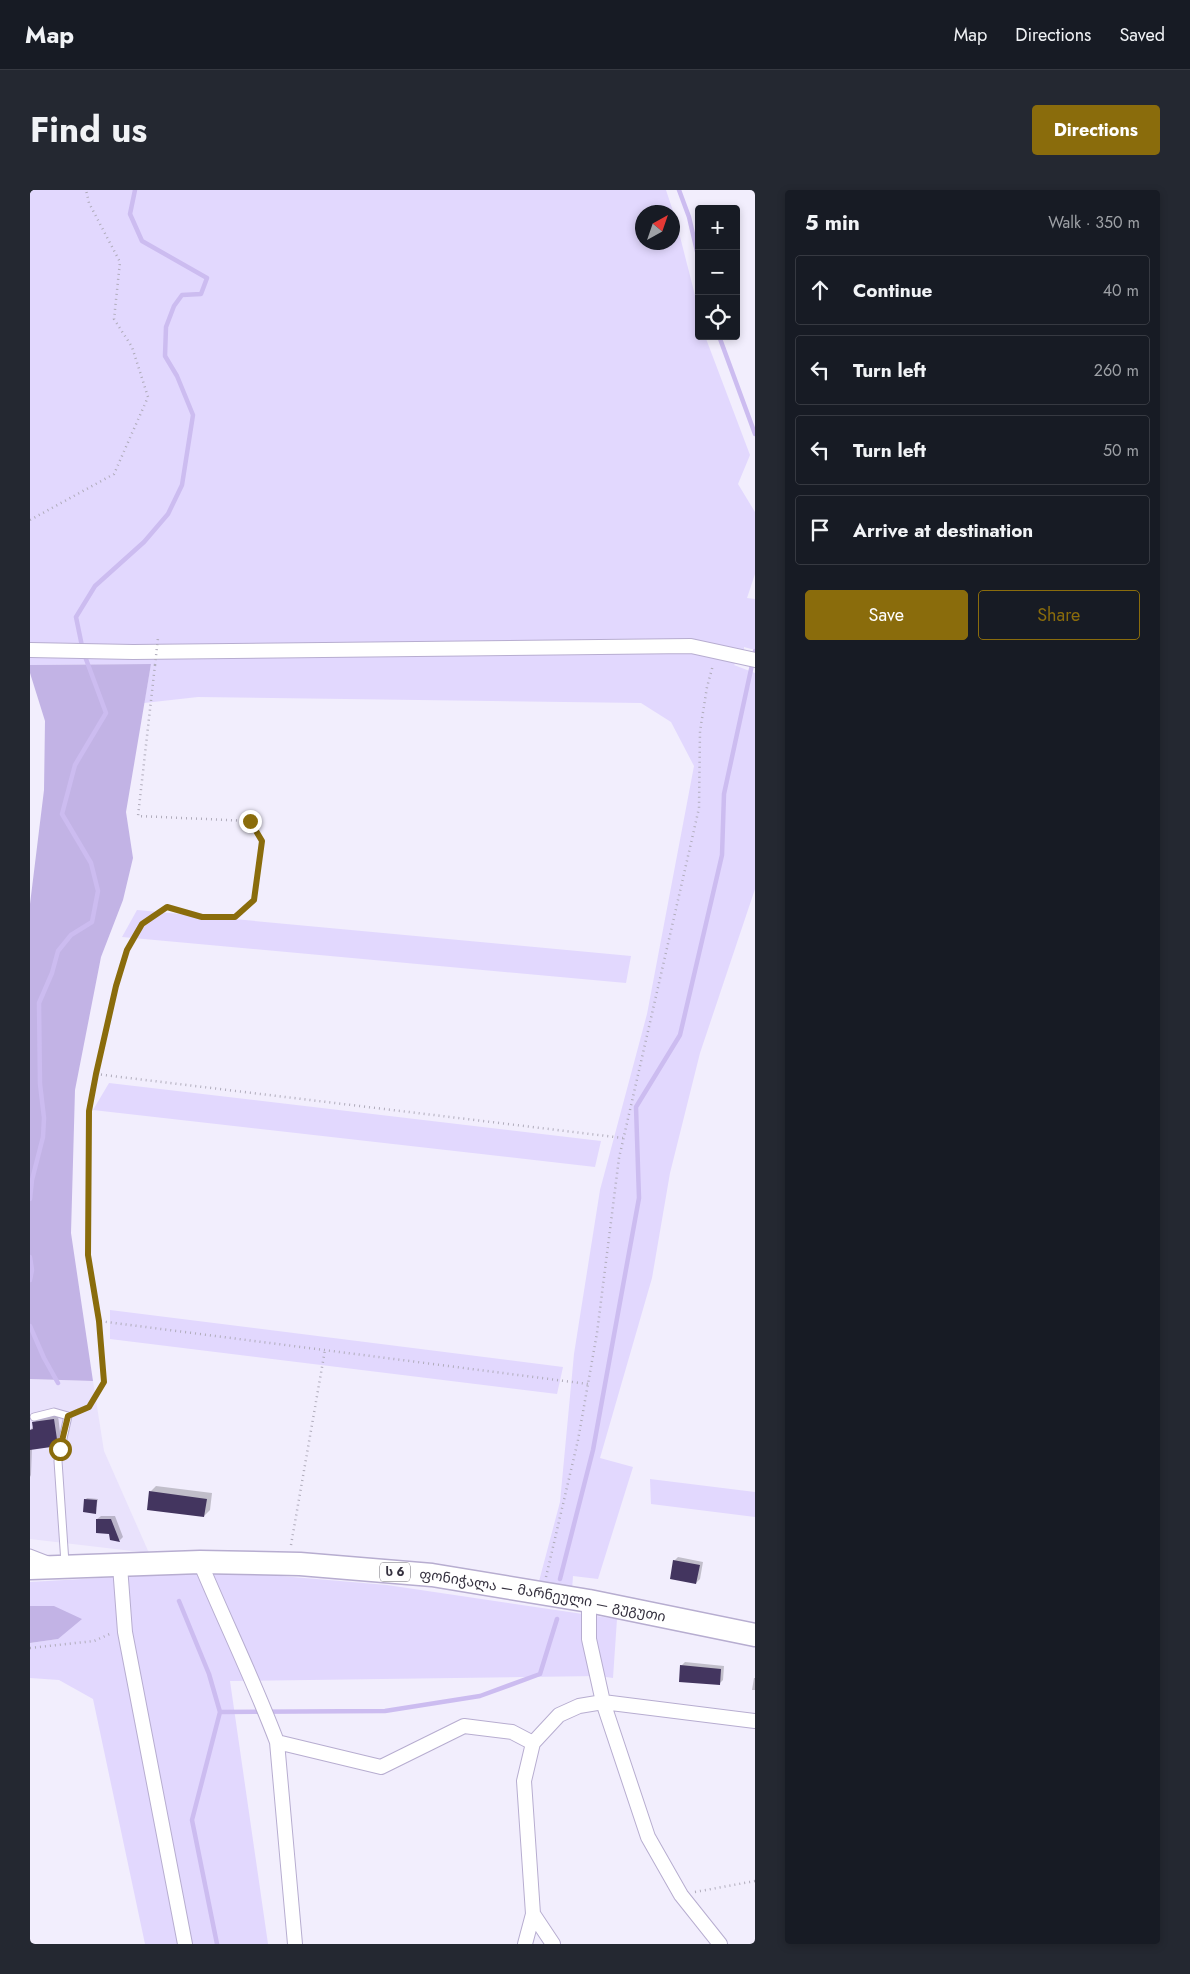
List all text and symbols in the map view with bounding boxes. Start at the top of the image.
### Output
text: Map [25,17,74,52]
text: Map [954,22,987,48]
text: Directions [1015,22,1091,48]
text: Saved [1119,22,1165,48]
text: Find us [30,105,147,155]
button: Directions [1032,105,1160,155]
north arrow [635,205,680,250]
map controls [695,205,740,340]
button: + [695,205,740,250]
text: 5 min [805,208,860,238]
text: Walk · 350 m [1048,211,1140,234]
button: − [695,250,740,295]
icon: ahead [806,276,834,304]
text: Continue [853,277,932,304]
text: 40 m [1103,279,1139,302]
button: locate [695,295,740,340]
icon: left [806,356,834,384]
text: Turn left [853,357,926,384]
text: 260 m [1094,359,1139,382]
icon: left [806,436,834,464]
text: Turn left [853,437,926,464]
text: 50 m [1103,439,1139,462]
icon: arrive [806,516,834,544]
text: Arrive at destination [853,517,1033,544]
button: Save [805,590,968,640]
button: Share [978,590,1140,640]
route end [239,810,262,833]
route start [49,1438,72,1461]
road number: ს 6 [380,1562,410,1581]
street label: ფონიჭალა — მარნეული — გუგუთი [419,1564,668,1626]

